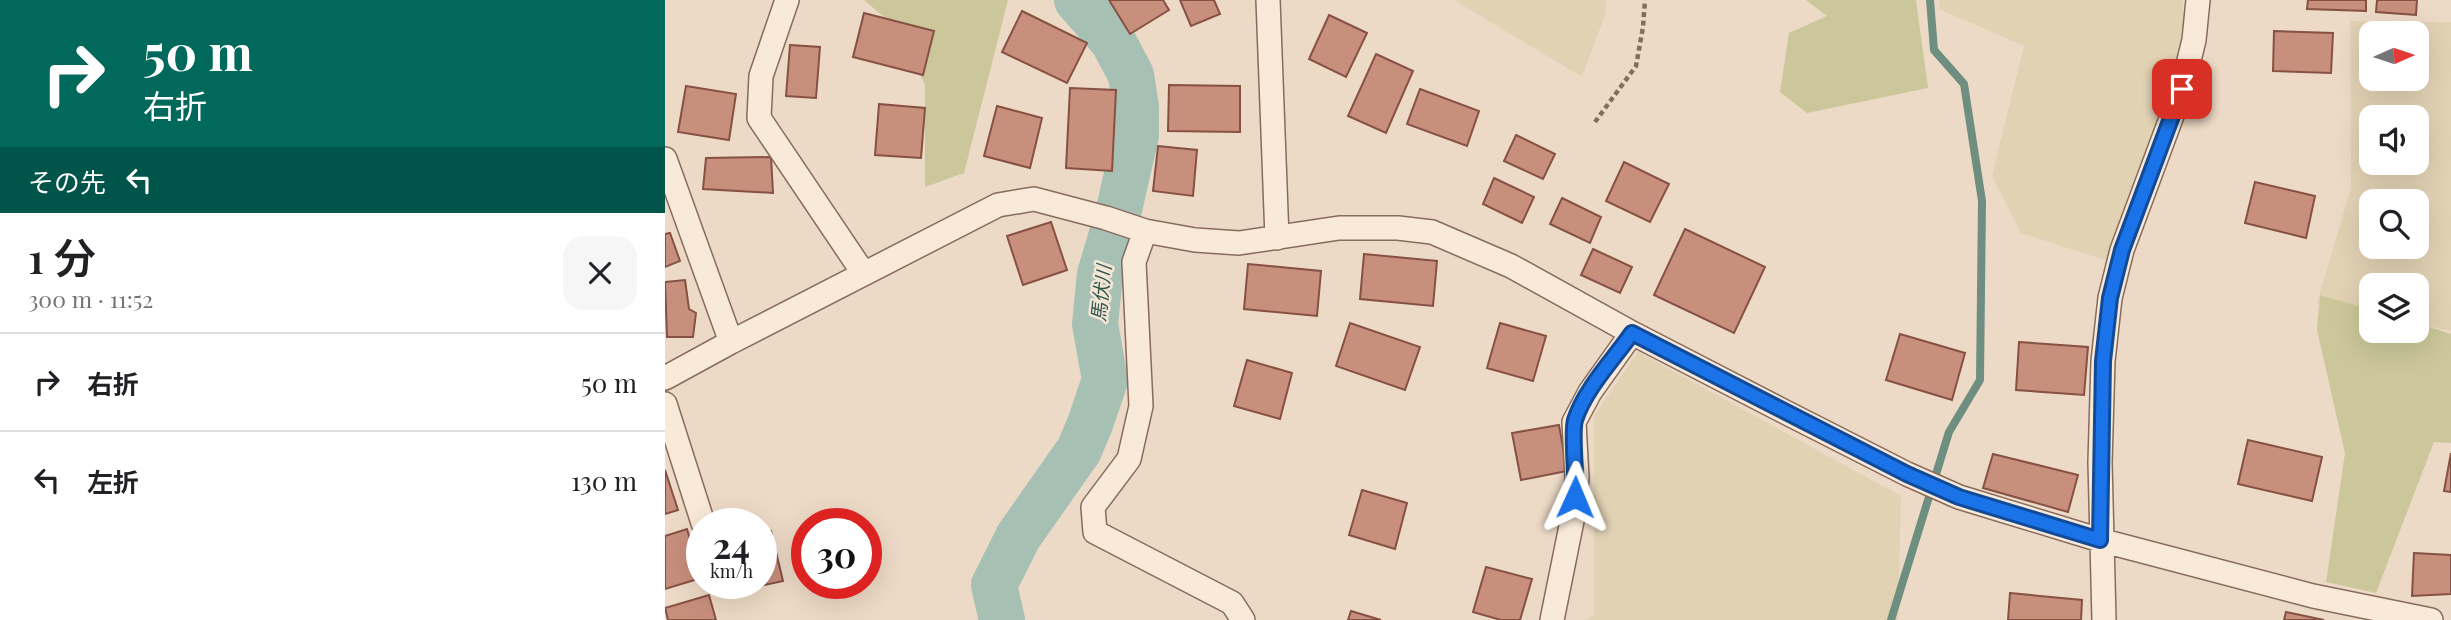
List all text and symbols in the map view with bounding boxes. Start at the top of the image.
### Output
text: 50 m [143,18,253,83]
north arrow [2359,21,2429,91]
map controls [2359,21,2429,343]
icon: right [28,28,119,119]
pin [2152,59,2212,119]
icon: arrive [2163,70,2201,108]
text: 右折 [143,83,207,126]
button: sound [2359,105,2429,175]
icon: left [120,161,158,199]
text: その先 [28,164,106,199]
button: search [2359,189,2429,259]
text: 1 分 [28,229,96,285]
button: close [563,236,637,310]
water label: 馬伏川 [1084,261,1116,323]
button: layers [2359,273,2429,343]
text: 300 m · 11:52 [28,283,153,314]
icon: right [28,363,66,401]
text: 50 m [581,365,637,400]
text: 右折 [87,366,139,401]
position arrow [1538,460,1612,534]
icon: left [28,461,66,499]
text: 130 m [571,463,637,498]
text: 左折 [87,464,139,499]
speed limit sign: 30 [791,508,882,599]
text: 24 [713,521,750,568]
text: km/h [710,559,753,583]

